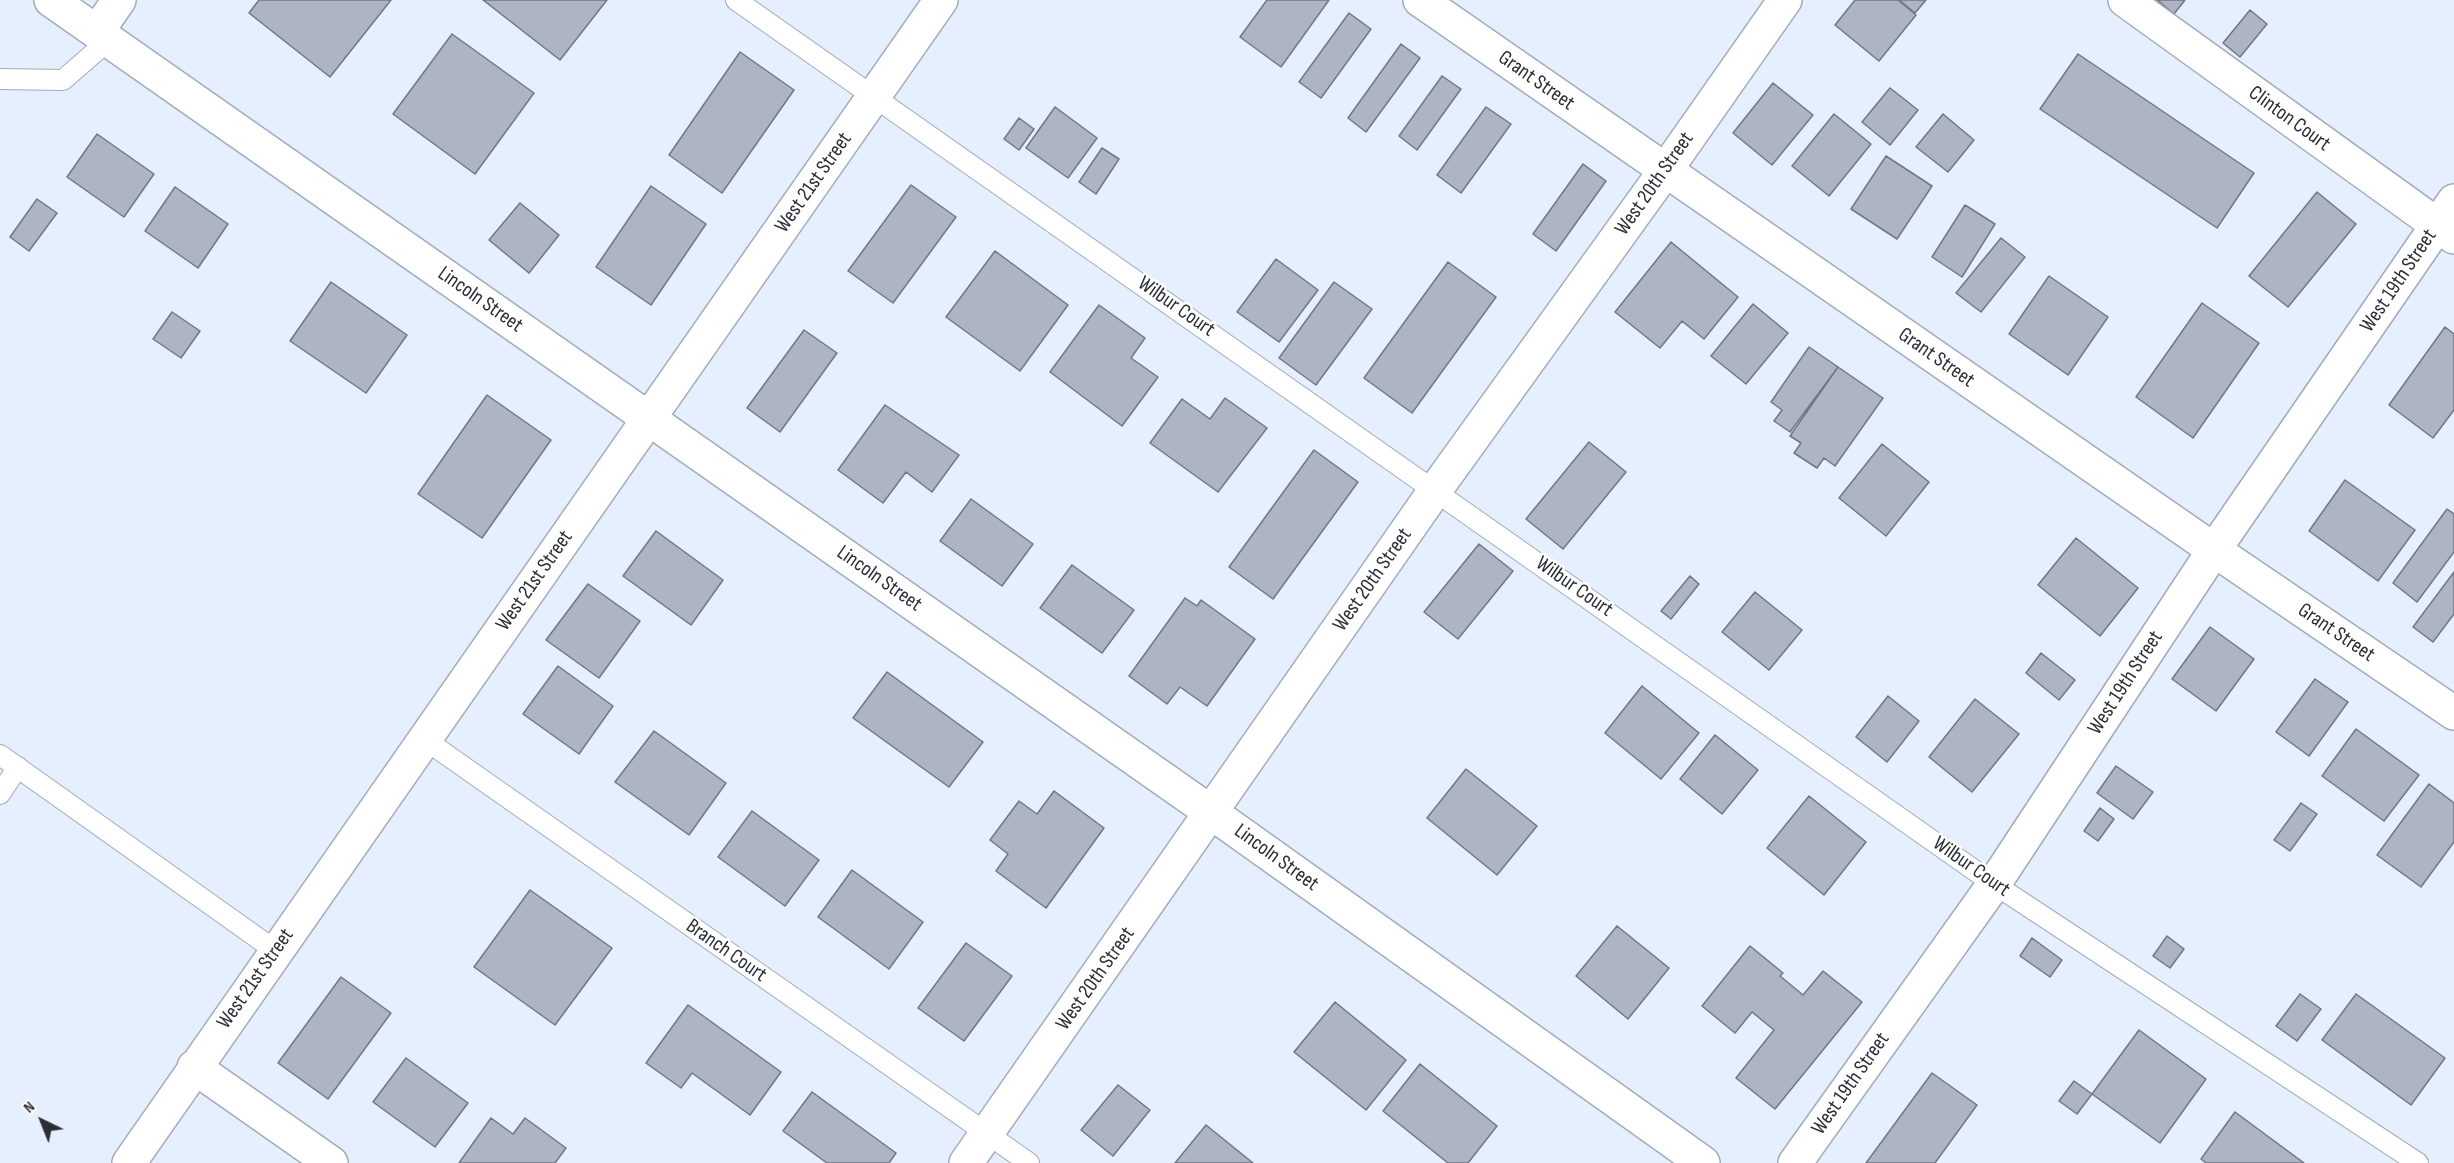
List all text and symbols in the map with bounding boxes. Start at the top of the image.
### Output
street label: Grant Street [1493,46,1579,116]
street label: Clinton Court [2243,81,2335,157]
street label: West 21st Street [770,128,858,238]
street label: West 20th Street [1610,128,1700,240]
street label: West 19th Street [2355,225,2443,337]
street label: Lincoln Street [433,262,527,338]
street label: Wilbur Court [1133,271,1219,343]
street label: Grant Street [1893,323,1979,393]
street label: West 20th Street [1328,524,1418,636]
street label: West 21st Street [491,526,579,636]
street label: Lincoln Street [832,541,926,617]
street label: Wilbur Court [1531,551,1617,623]
street label: Grant Street [2293,598,2379,668]
street label: West 19th Street [2083,626,2169,740]
street label: Lincoln Street [1229,819,1323,897]
street label: Wilbur Court [1928,831,2014,903]
street label: Branch Court [681,914,771,988]
street label: West 20th Street [1051,923,1141,1035]
street label: West 21st Street [212,924,300,1034]
street label: West 19th Street [1807,1028,1895,1140]
north arrow [12,1091,72,1151]
text: N [20,1098,39,1117]

